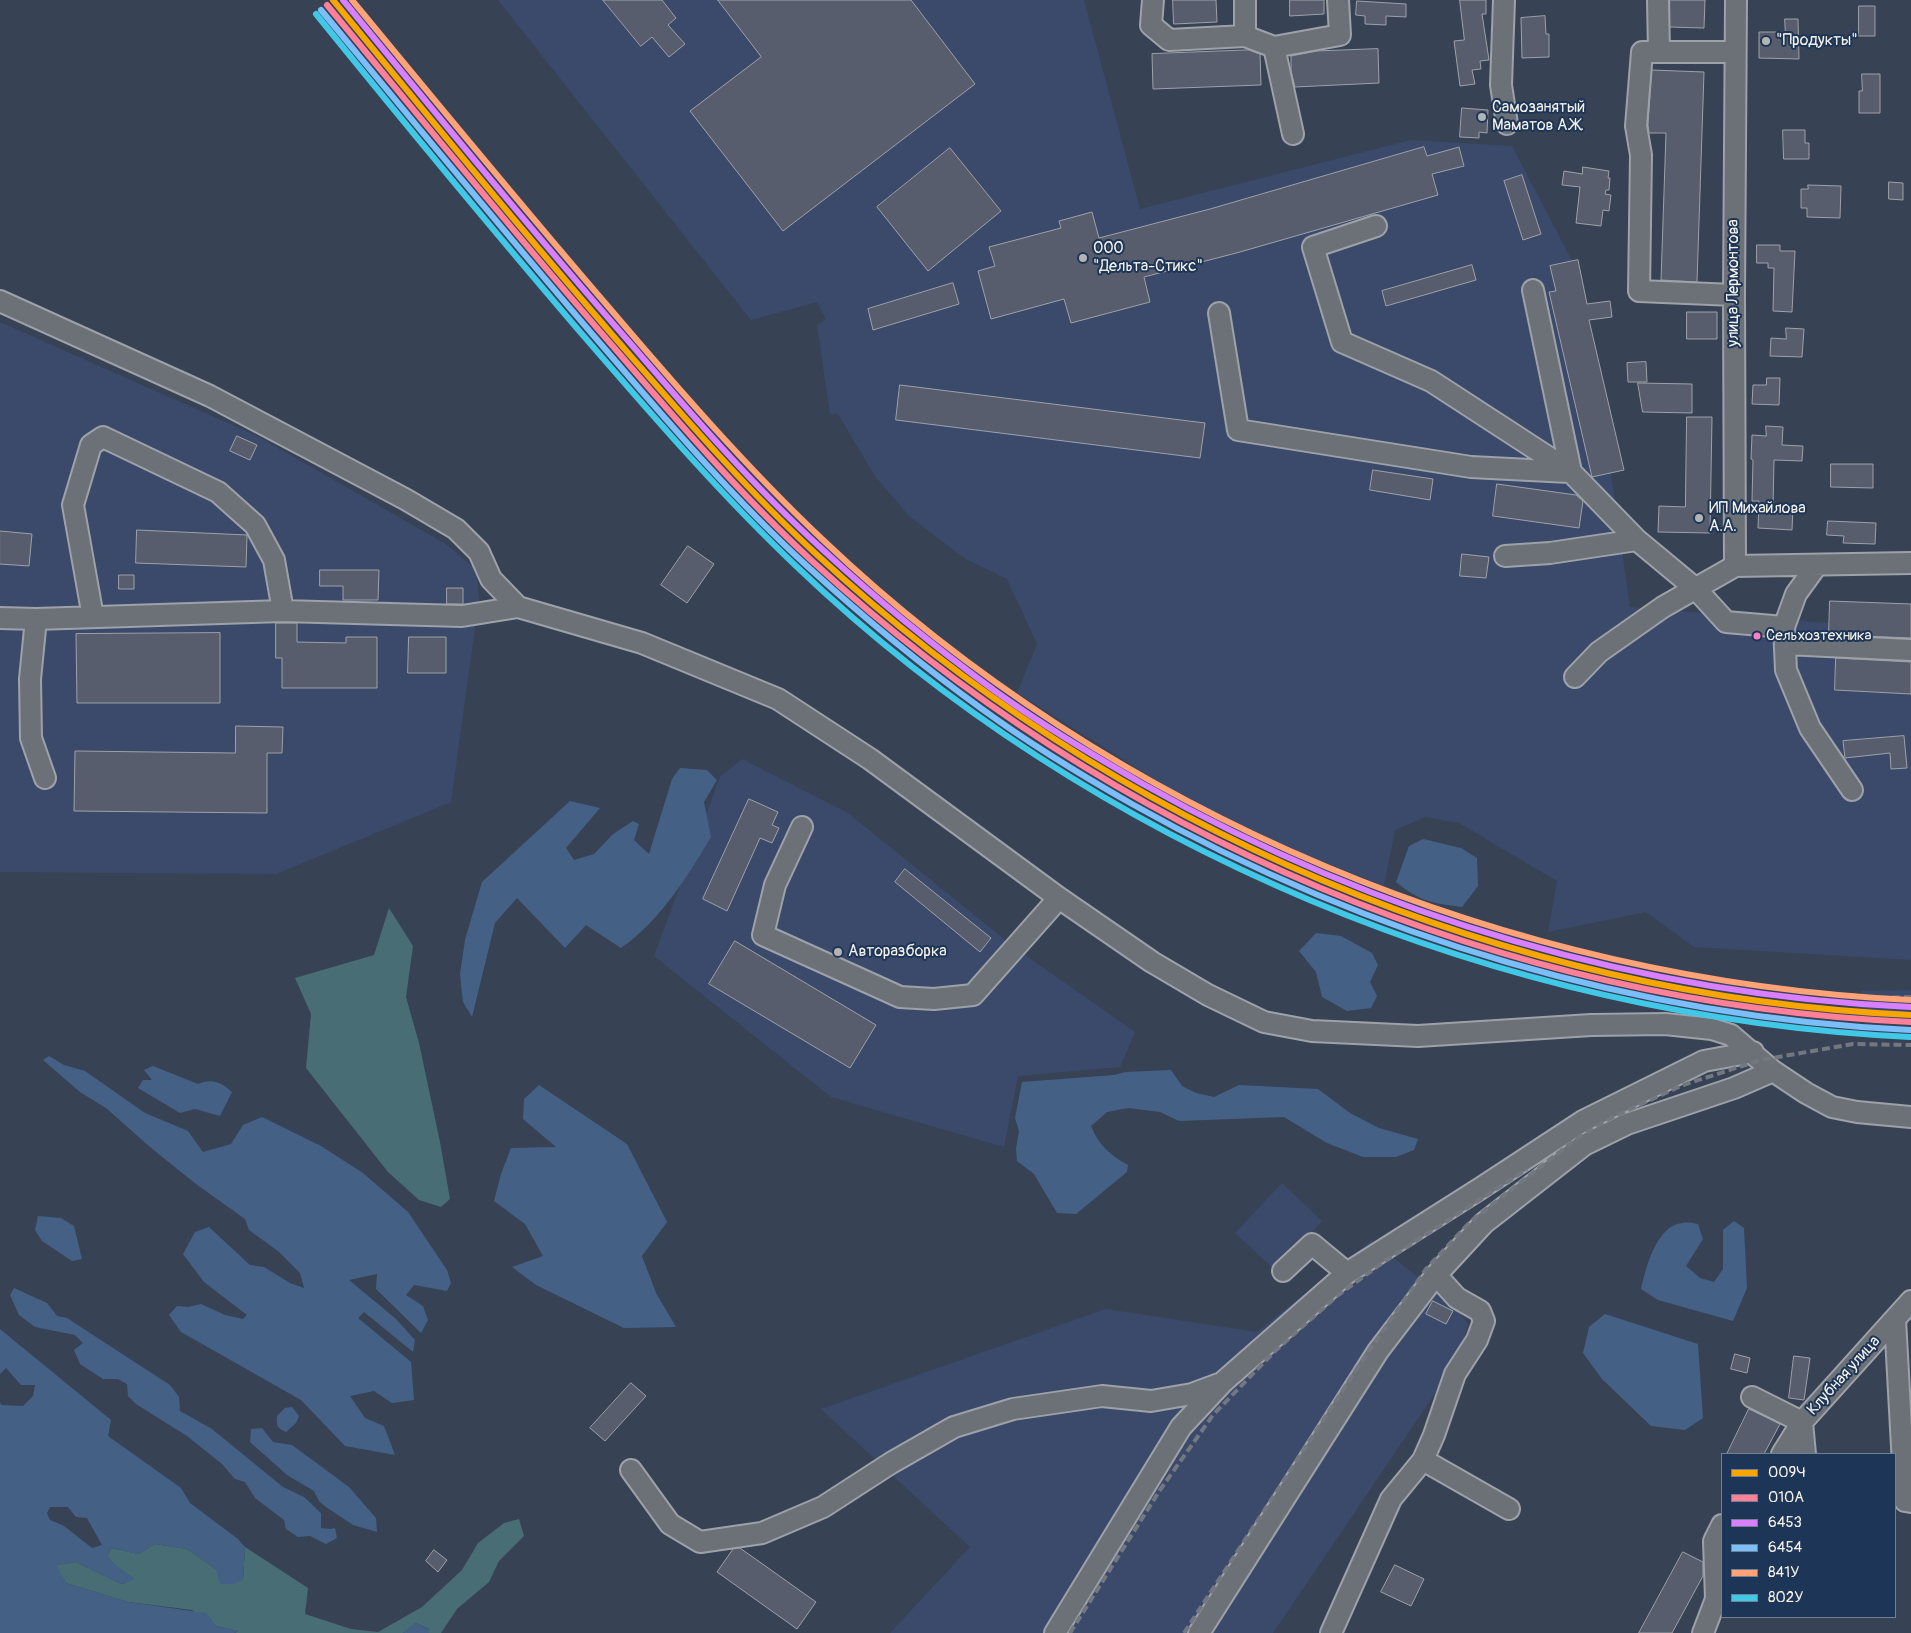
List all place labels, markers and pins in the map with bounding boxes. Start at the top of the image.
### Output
place label: "Продукты" [1776,31,1858,51]
marker: "Продукты" [1760,35,1772,47]
place label: Самозанятый Маматов А.Ж. [1492,98,1585,136]
marker: Самозанятый Маматов А.Ж. [1476,111,1488,123]
place label: ООО "Дельта-Стикс" [1093,239,1203,277]
marker: ООО "Дельта-Стикс" [1077,252,1089,264]
place label: ИП Михайлова А.А. [1709,499,1806,537]
marker: ИП Михайлова А.А. [1693,512,1705,524]
place label: Сельхозтехника [1766,627,1872,645]
marker: Сельхозтехника [1752,631,1762,641]
place label: Авторазборка [848,942,947,962]
marker: Авторазборка [832,946,844,958]

